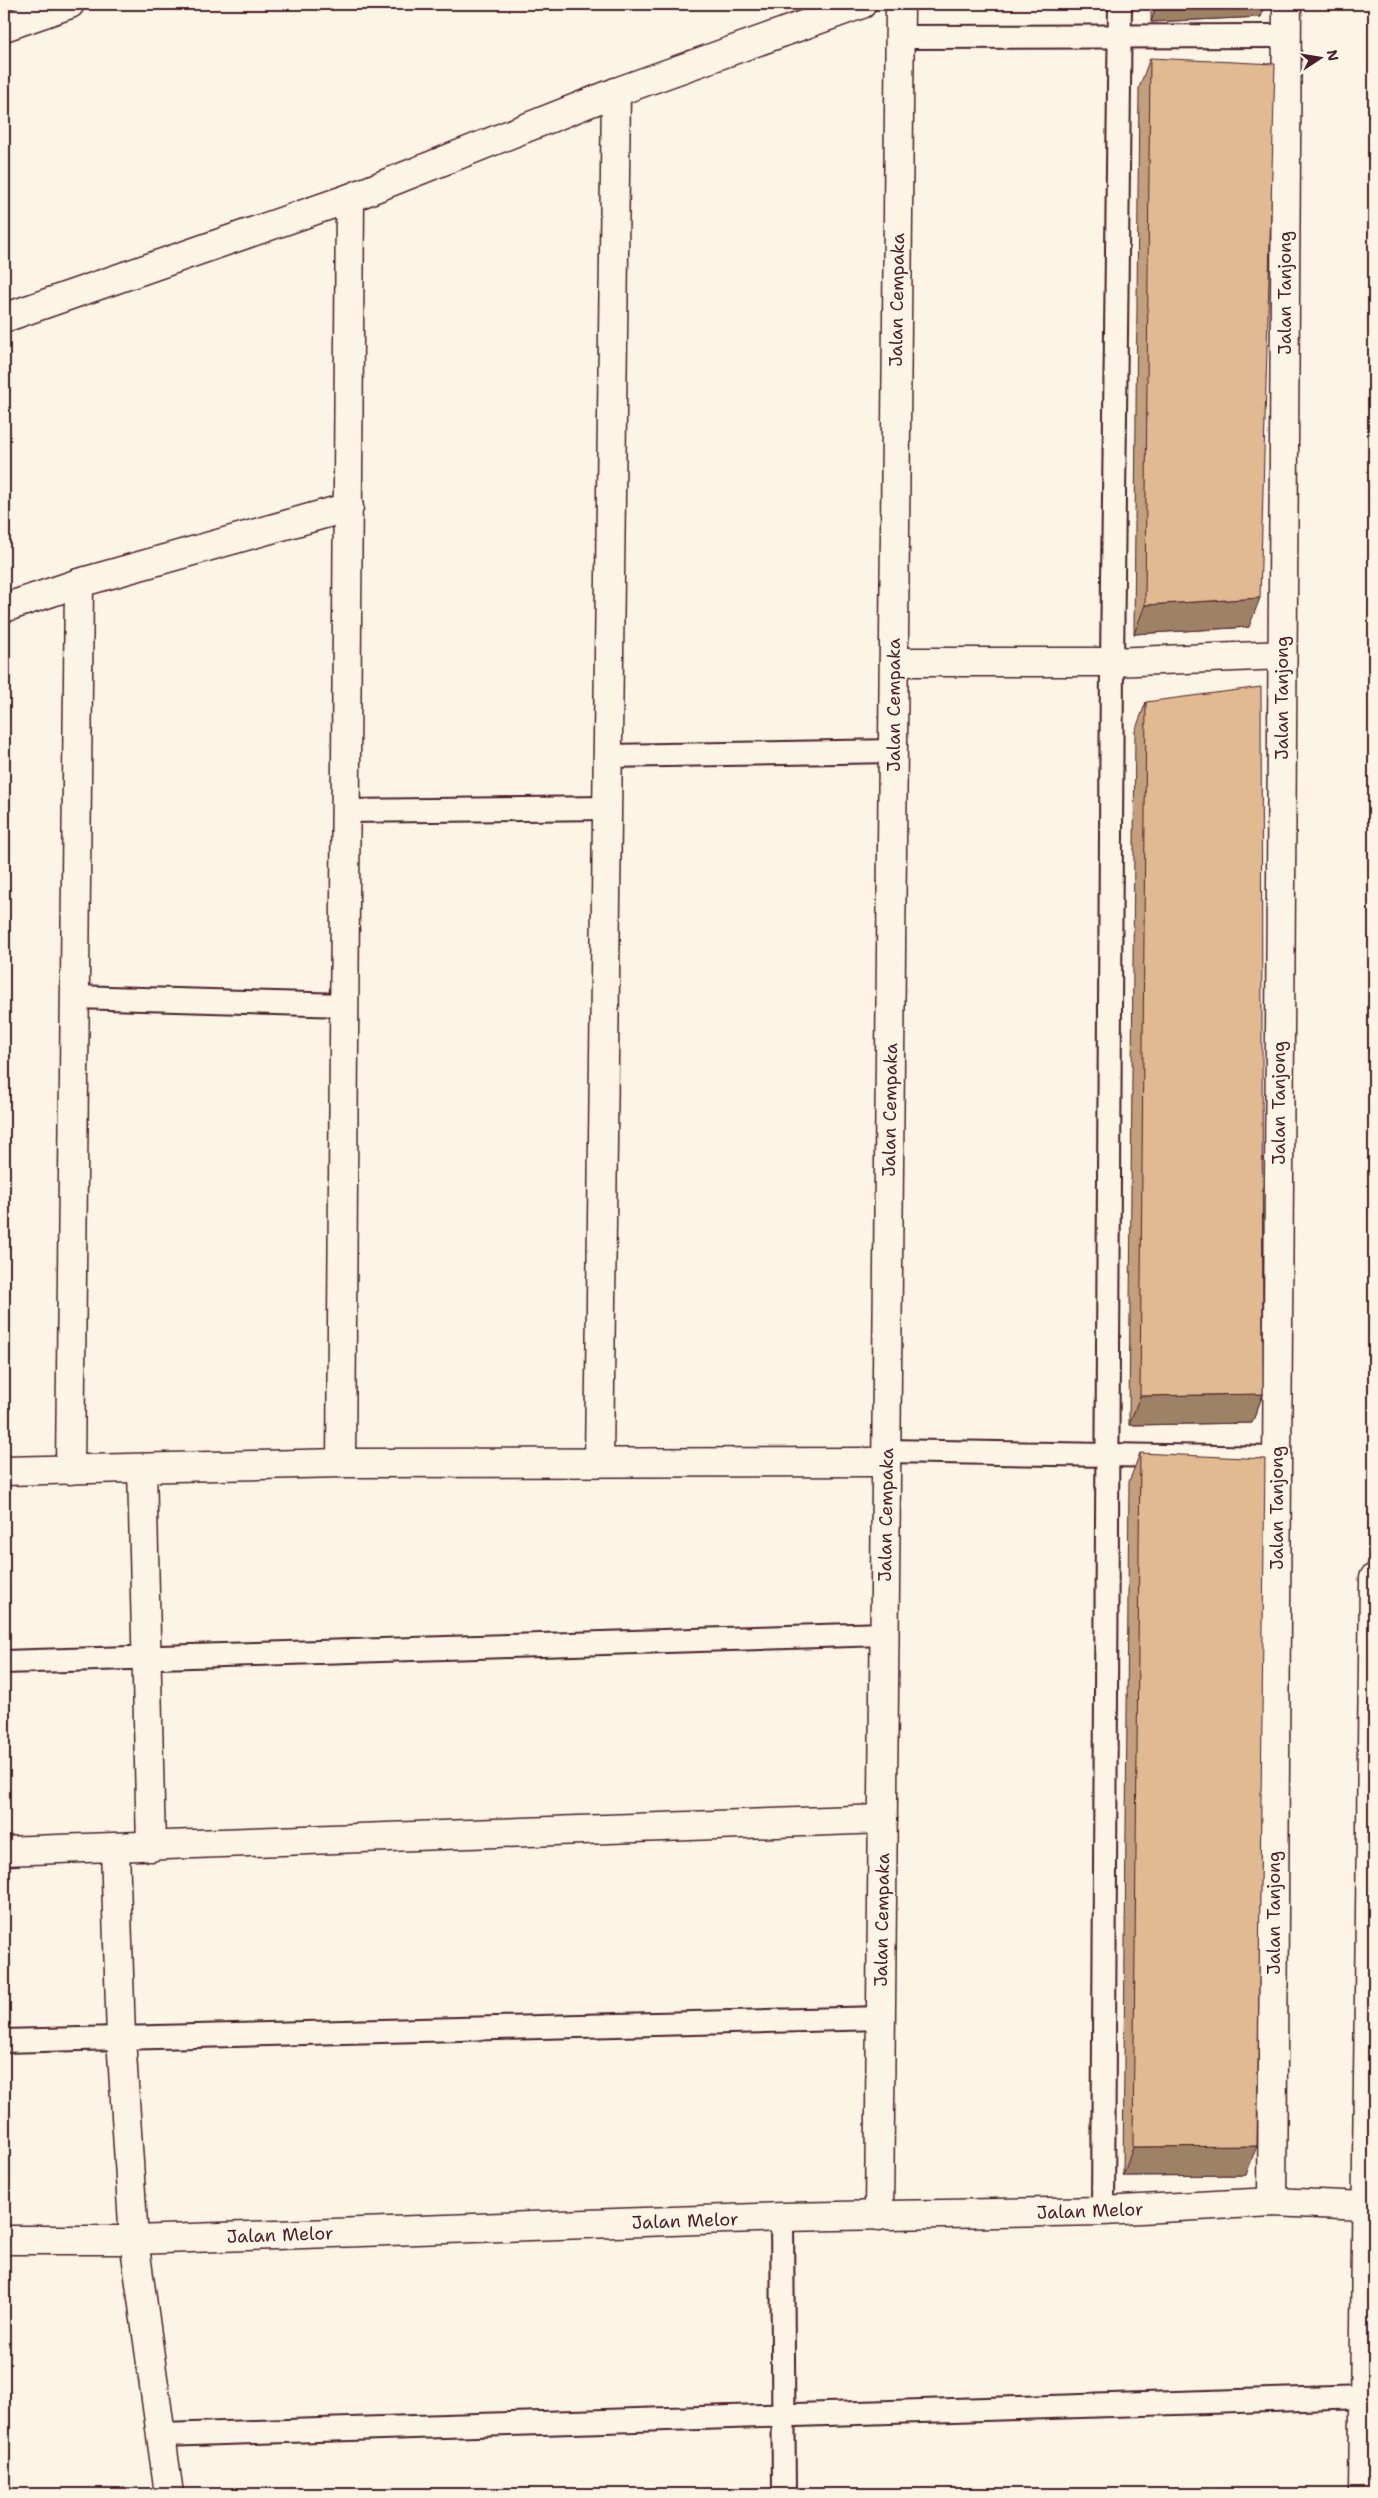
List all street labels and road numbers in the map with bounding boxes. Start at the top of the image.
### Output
street label: Jalan Tanjong [1273,231,1297,355]
street label: Jalan Cempaka [884,233,910,367]
street label: Jalan Tanjong [1270,636,1294,760]
street label: Jalan Cempaka [882,638,906,772]
street label: Jalan Tanjong [1267,1041,1291,1165]
street label: Jalan Cempaka [877,1043,903,1177]
street label: Jalan Tanjong [1265,1446,1289,1570]
street label: Jalan Cempaka [873,1448,899,1582]
street label: Jalan Tanjong [1262,1851,1286,1975]
street label: Jalan Cempaka [869,1853,895,1987]
street label: Jalan Melor [1036,2197,1144,2225]
street label: Jalan Melor [631,2207,739,2235]
street label: Jalan Melor [226,2221,334,2249]

